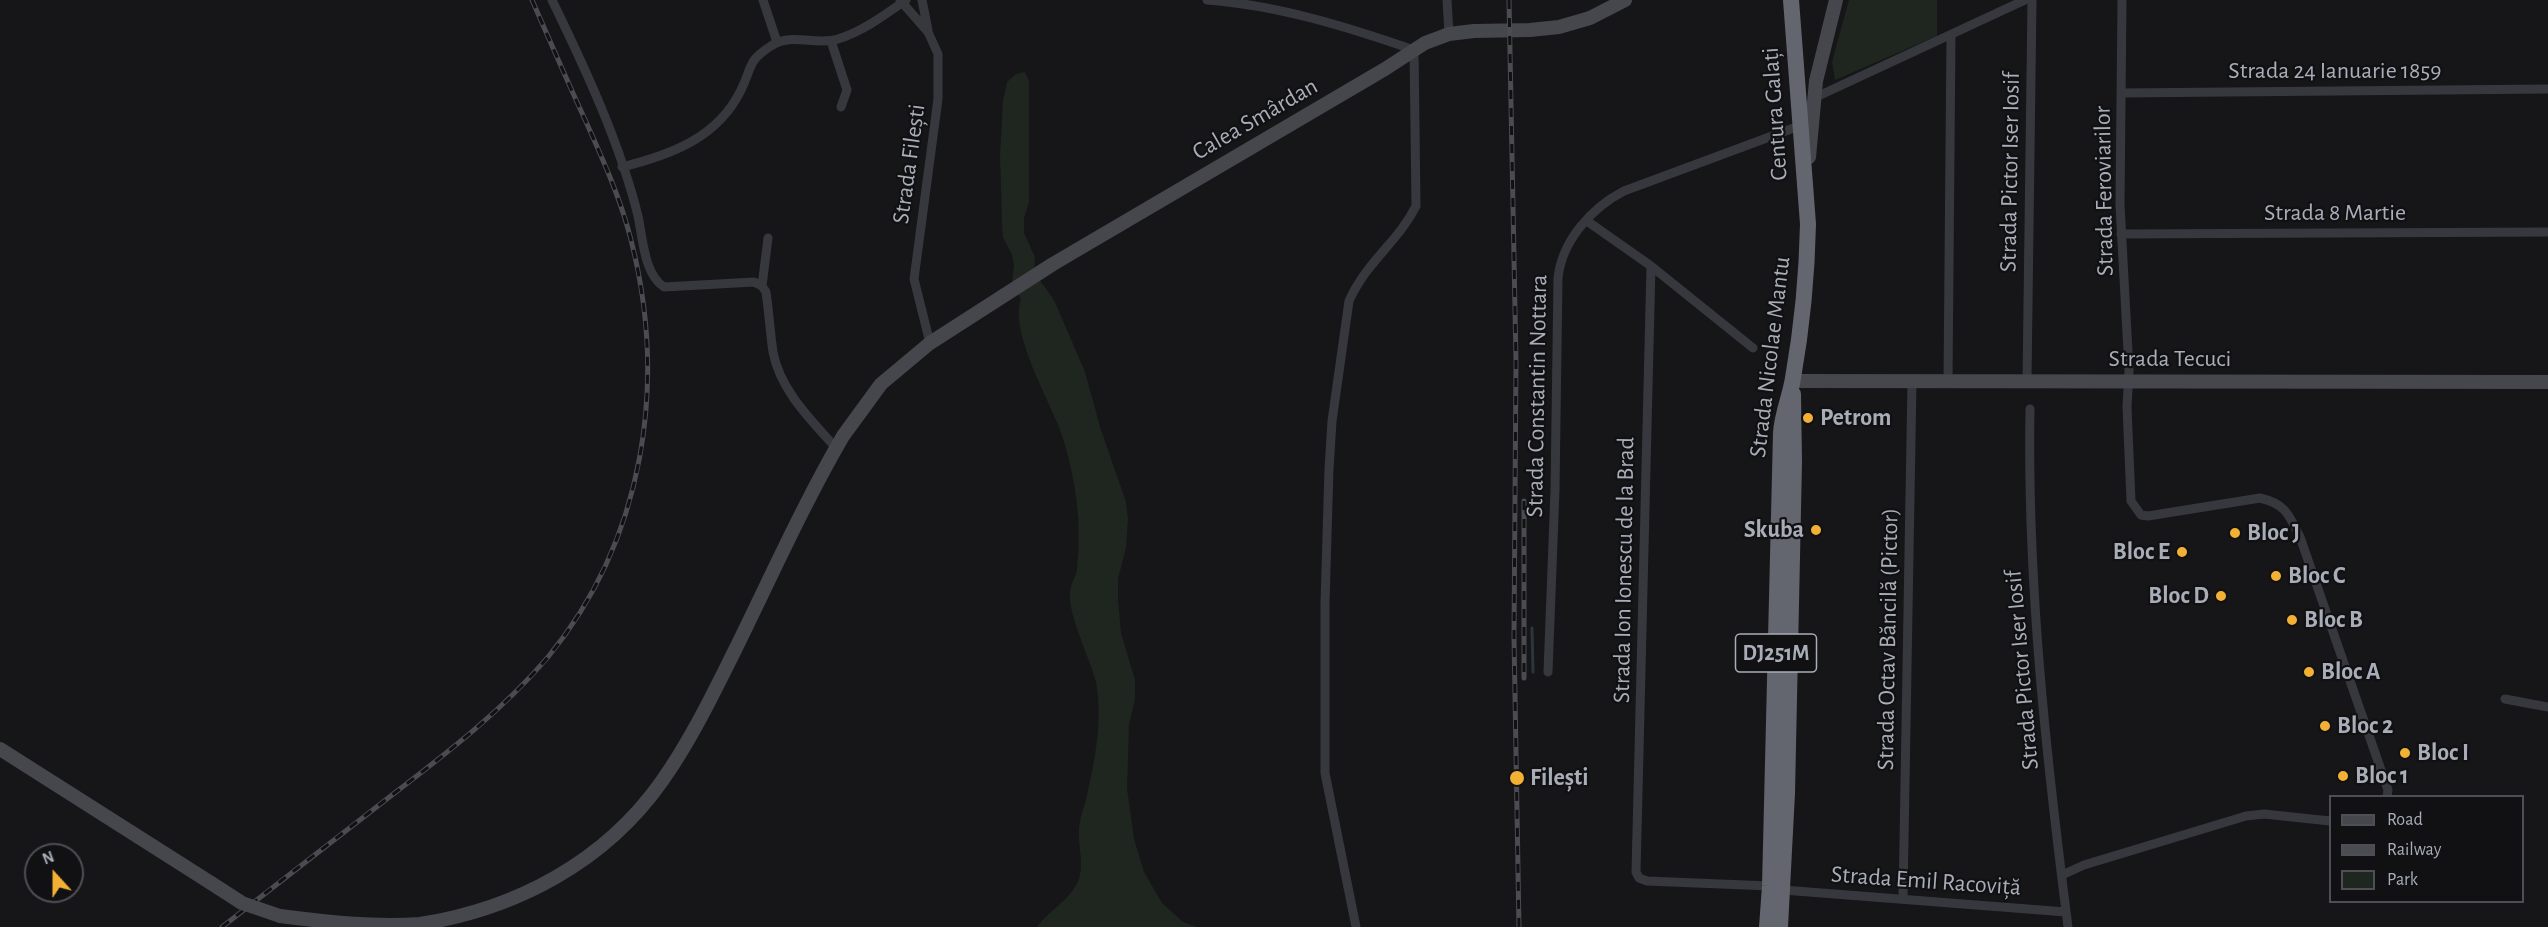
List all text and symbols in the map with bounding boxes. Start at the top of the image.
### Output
street label: Centura Galați [1756,46,1794,182]
street label: Strada 24 Ianuarie 1859 [2228,57,2442,85]
street label: Calea Smârdan [1187,71,1323,167]
street label: Strada Pictor Iser Iosif [1994,72,2026,272]
street label: Strada Filești [886,102,932,226]
street label: Strada Feroviarilor [2088,106,2120,276]
street label: Strada 8 Martie [2264,199,2406,227]
street label: Strada Nicolae Mantu [1743,255,1797,459]
street label: Strada Constantin Nottara [1520,274,1554,518]
street label: Strada Tecuci [2109,345,2231,373]
place label: Petrom [1820,404,1891,432]
marker: Petrom [1801,411,1815,425]
street label: Strada Ion Ionescu de la Brad [1607,437,1641,703]
street label: Strada Octav Băncilă (Pictor) [1871,507,1905,771]
place label: Skuba [1744,516,1804,544]
place label: Bloc J [2247,519,2300,547]
marker: Skuba [1809,523,1823,537]
marker: Bloc J [2228,526,2242,540]
place label: Bloc E [2113,538,2170,566]
marker: Bloc E [2175,545,2189,559]
place label: Bloc C [2288,562,2345,590]
street label: Strada Pictor Iser Iosif [1999,569,2045,771]
marker: Bloc C [2269,569,2283,583]
place label: Bloc D [2148,582,2209,610]
marker: Bloc D [2214,589,2228,603]
place label: Bloc B [2304,606,2363,634]
marker: Bloc B [2285,613,2299,627]
road number: DJ251M [1736,634,1816,672]
place label: Bloc A [2321,658,2380,686]
marker: Bloc A [2302,665,2316,679]
place label: Bloc 2 [2337,712,2393,740]
marker: Bloc 2 [2318,719,2332,733]
place label: Bloc I [2417,739,2469,767]
marker: Bloc I [2398,746,2412,760]
place label: Bloc 1 [2355,762,2409,790]
place label: Filești [1530,764,1588,792]
marker: Filești [1508,769,1526,787]
marker: Bloc 1 [2336,769,2350,783]
legend [2329,795,2524,903]
text: Road [2387,811,2423,829]
text: Railway [2387,841,2441,859]
north arrow [24,843,84,903]
text: N [40,849,56,868]
street label: Strada Emil Racoviță [1830,860,2022,902]
text: Park [2387,871,2418,889]

